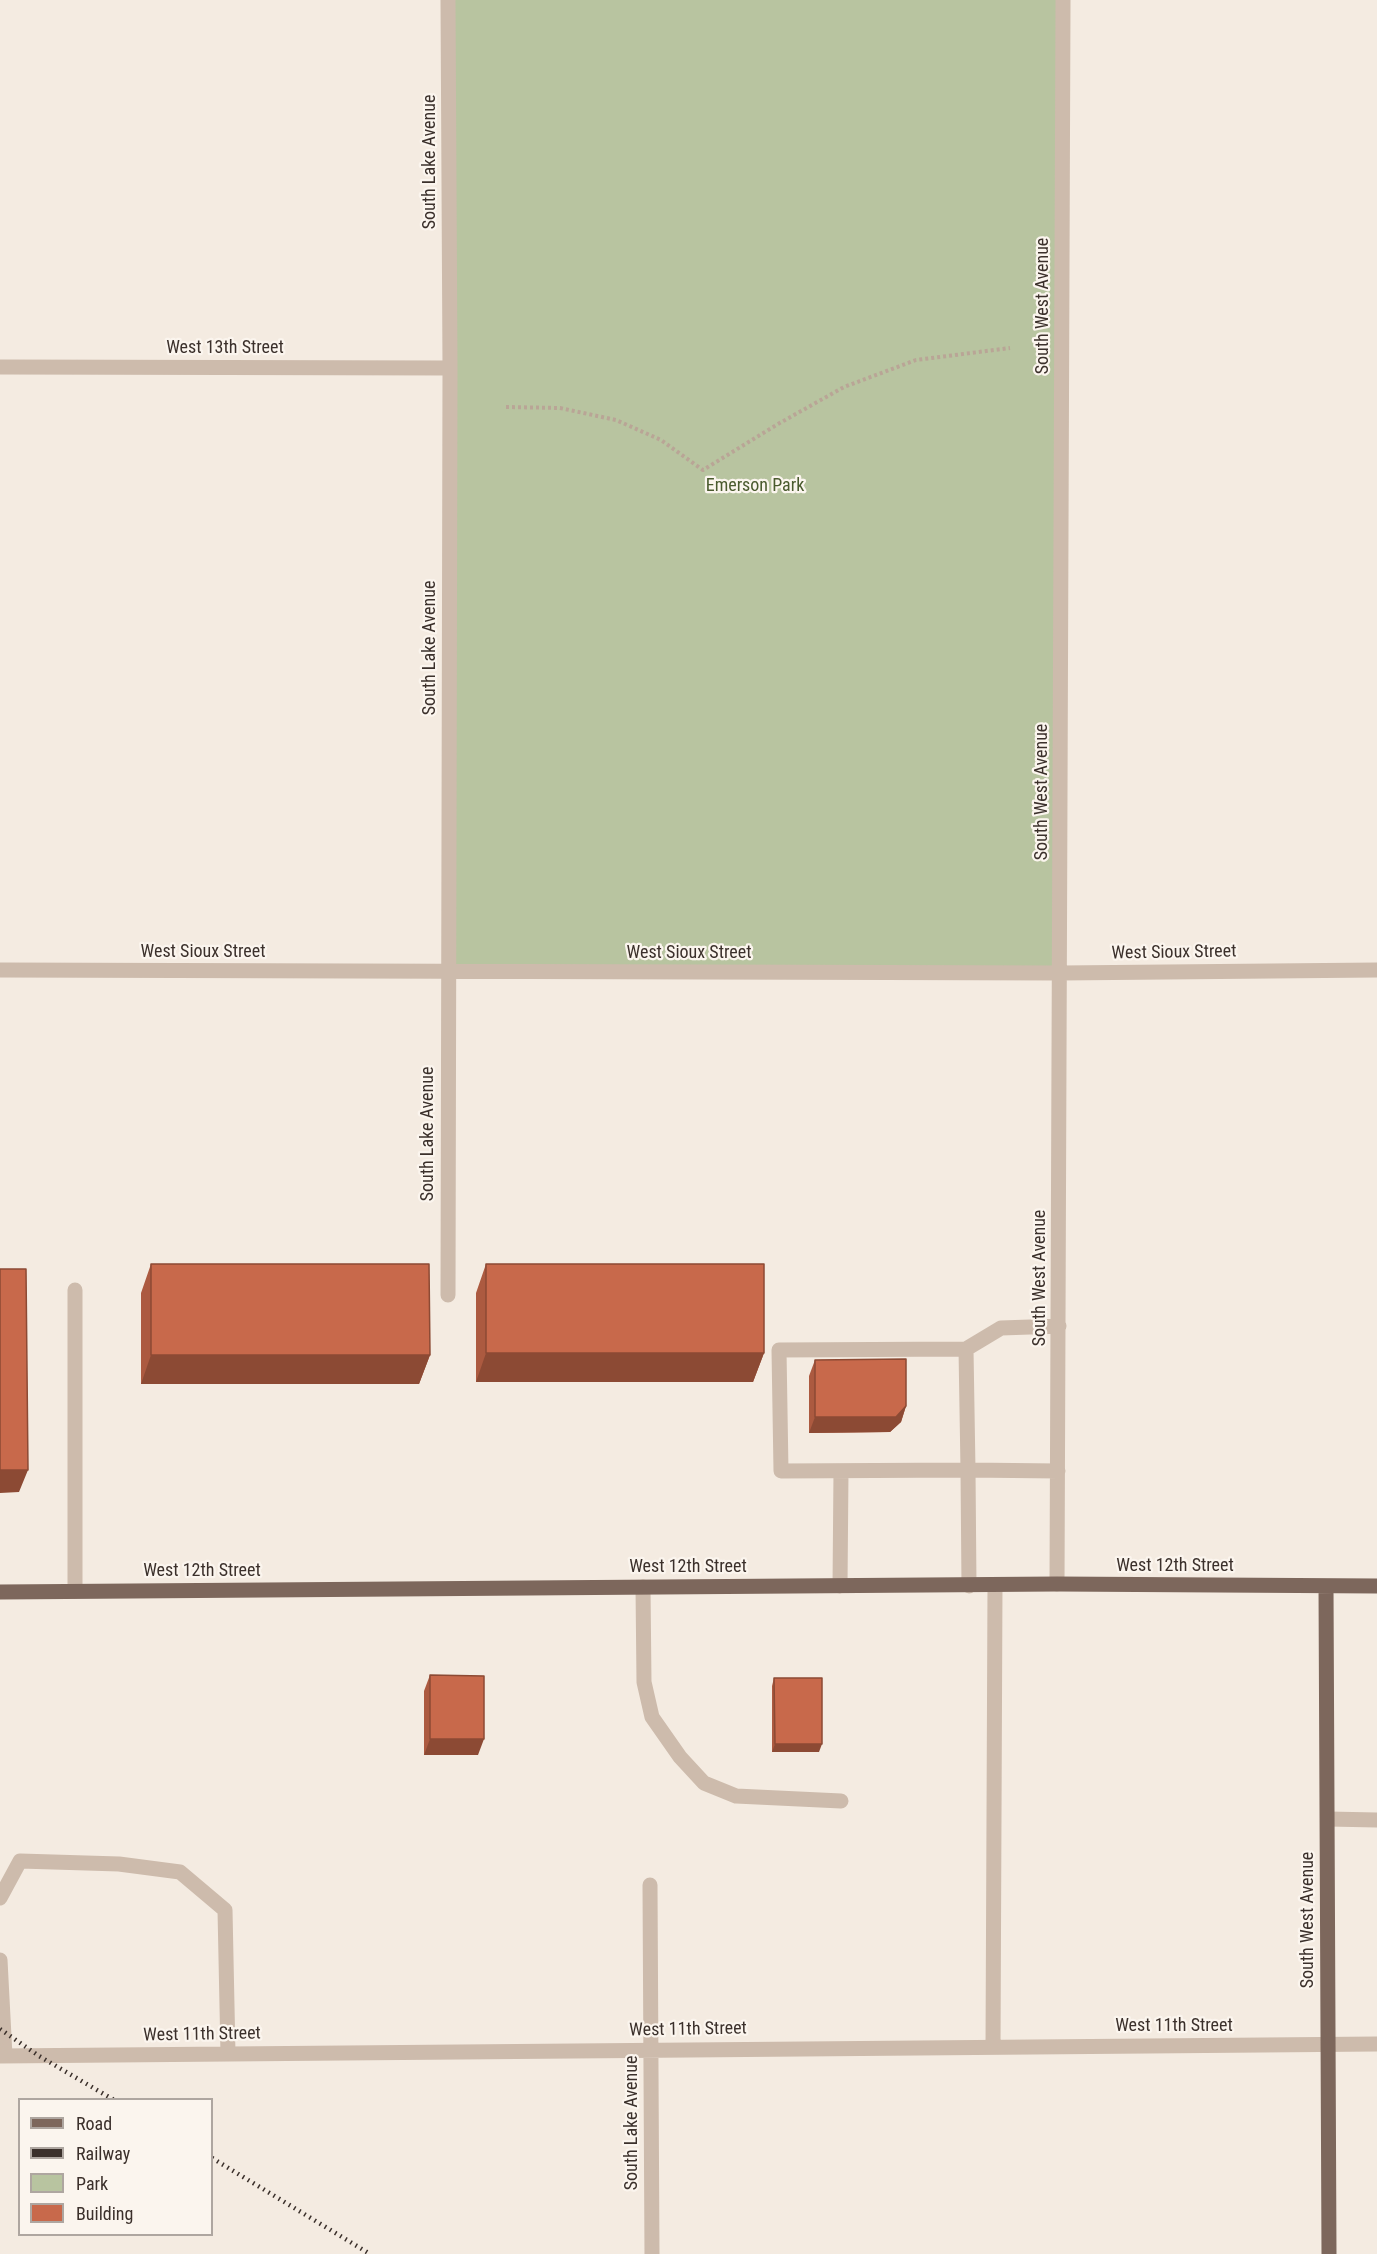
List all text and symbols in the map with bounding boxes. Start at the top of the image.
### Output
street label: South Lake Avenue [419,95,441,229]
street label: South West Avenue [1032,238,1054,374]
street label: West 13th Street [166,337,284,359]
park label: Emerson Park [706,475,804,497]
street label: South Lake Avenue [419,581,441,715]
street label: South West Avenue [1031,724,1053,860]
street label: West Sioux Street [141,941,265,963]
street label: West Sioux Street [1111,941,1237,965]
street label: West Sioux Street [627,942,751,964]
street label: South Lake Avenue [417,1067,439,1201]
street label: South West Avenue [1029,1210,1051,1346]
street label: West 12th Street [1116,1555,1234,1577]
street label: West 12th Street [629,1556,747,1578]
street label: West 12th Street [143,1560,261,1582]
street label: South West Avenue [1297,1852,1319,1988]
street label: West 11th Street [1115,2015,1233,2037]
street label: West 11th Street [629,2018,747,2042]
street label: West 11th Street [143,2023,261,2047]
street label: South Lake Avenue [621,2056,643,2190]
legend [18,2098,213,2236]
text: Road [76,2113,112,2134]
text: Railway [76,2143,130,2164]
text: Park [76,2173,108,2194]
text: Building [76,2203,133,2224]

